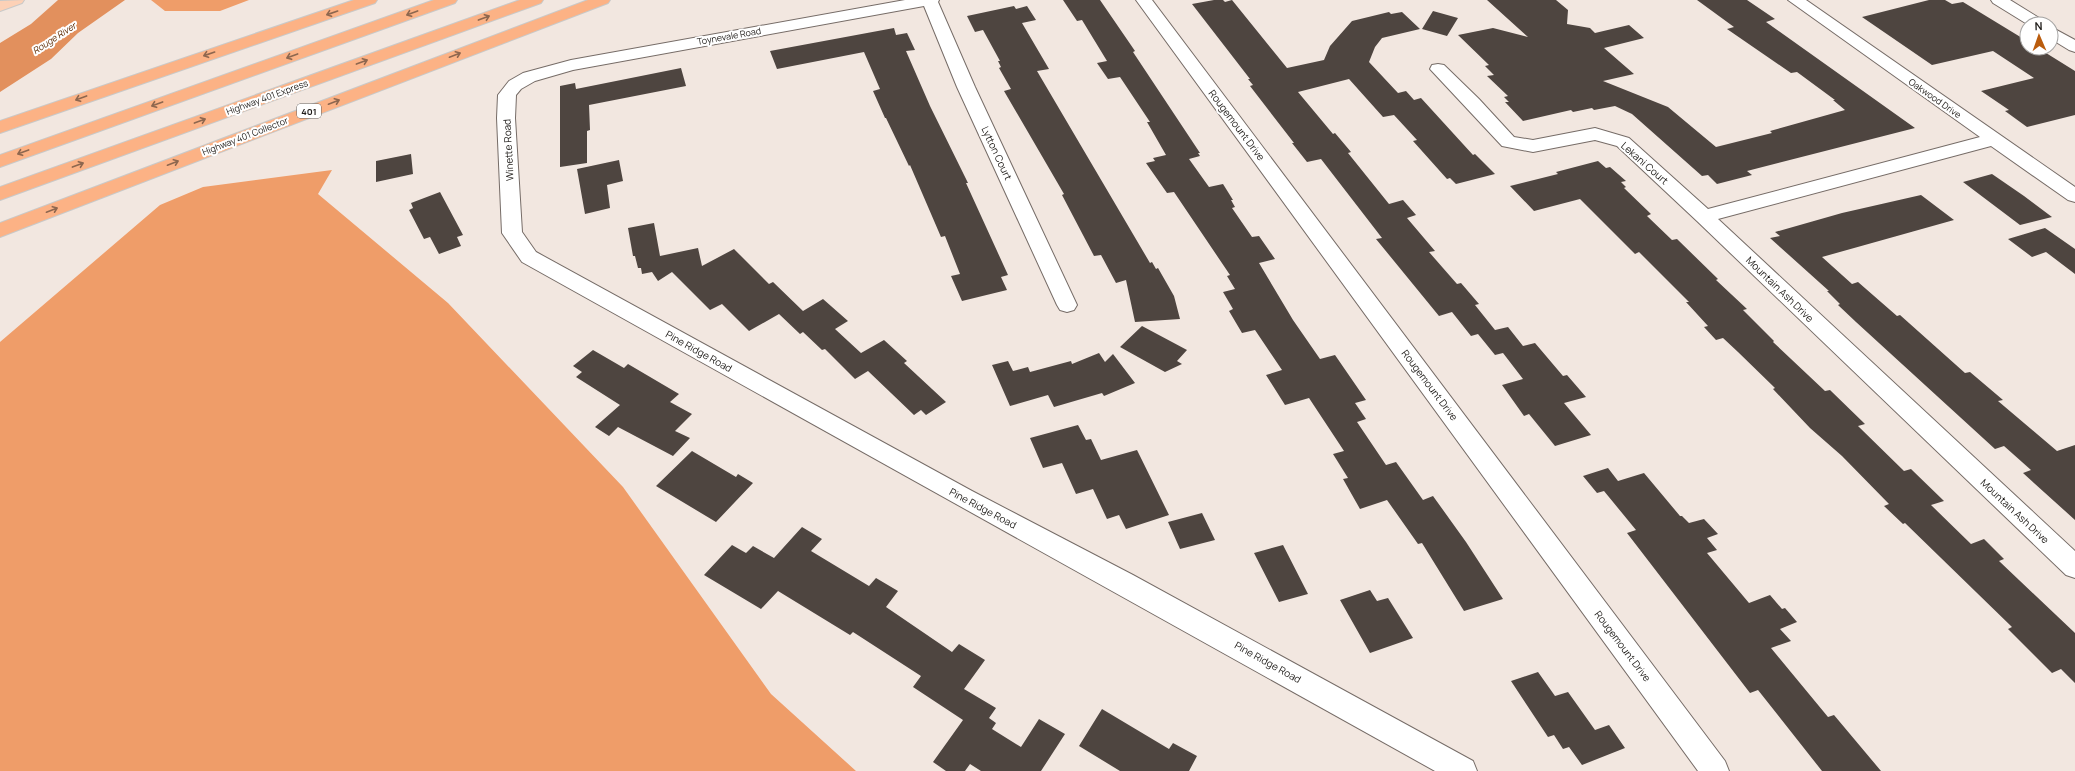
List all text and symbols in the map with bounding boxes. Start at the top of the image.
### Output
one-way arrow [326,9,338,17]
one-way arrow [406,10,419,17]
one-way arrow [478,14,490,22]
north arrow [2019,16,2059,56]
water label: Rouge River [30,18,80,57]
text: N [2034,18,2043,33]
street label: Toynevale Road [696,24,762,48]
one-way arrow [202,51,215,58]
one-way arrow [449,51,461,59]
one-way arrow [287,52,299,60]
one-way arrow [355,58,367,66]
street label: Oakwood Drive [1906,75,1964,121]
street label: Highway 401 Express [225,77,309,117]
street label: Rougemount Drive [1206,87,1268,163]
one-way arrow [75,95,88,102]
one-way arrow [327,97,339,105]
one-way arrow [150,101,163,108]
road number: 401 [297,104,321,118]
street label: Highway 401 Collector [200,113,291,158]
one-way arrow [194,117,207,124]
street label: Winette Road [499,118,517,181]
street label: Lytton Court [978,124,1016,182]
street label: Lekani Court [1618,139,1672,187]
one-way arrow [17,149,29,157]
one-way arrow [167,159,179,167]
one-way arrow [72,161,84,169]
one-way arrow [45,205,57,213]
street label: Mountain Ash Drive [1743,253,1817,325]
street label: Pine Ridge Road [663,327,735,375]
street label: Rougemount Drive [1399,347,1461,423]
street label: Mountain Ash Drive [1978,476,2052,547]
street label: Pine Ridge Road [947,484,1019,532]
street label: Rougemount Drive [1592,608,1654,684]
street label: Pine Ridge Road [1232,638,1304,686]

